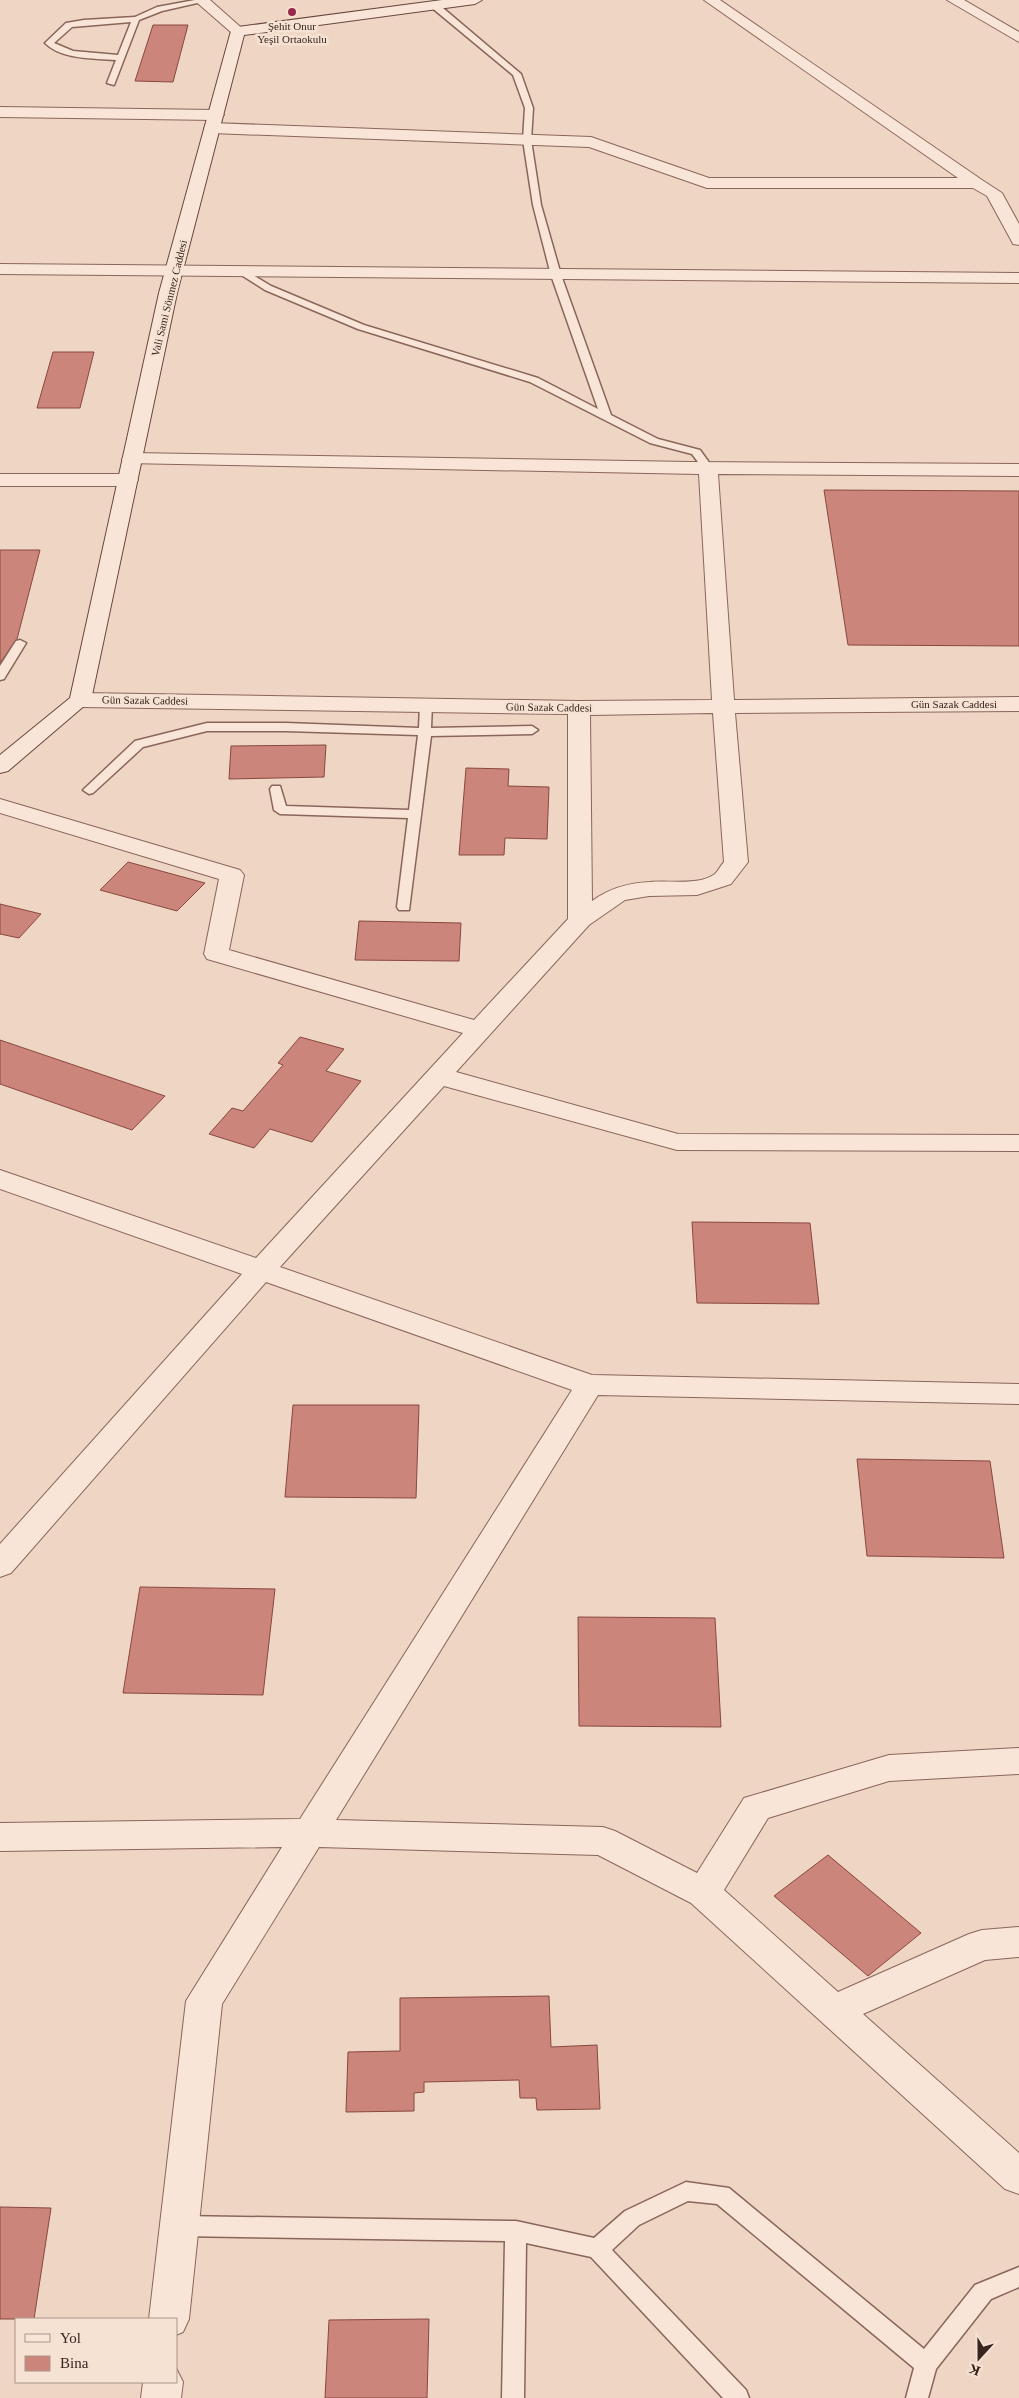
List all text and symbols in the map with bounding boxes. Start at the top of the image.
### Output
marker: Şehit Onur Yeşil Ortaokulu [286,6,298,18]
place label: Şehit Onur Yeşil Ortaokulu [257,20,327,45]
street label: Vali Sami Sönmez Caddesi [149,239,189,357]
street label: Gün Sazak Caddesi [102,693,188,707]
street label: Gün Sazak Caddesi [911,698,997,710]
street label: Gün Sazak Caddesi [506,700,592,714]
legend [15,2318,178,2383]
text: Yol [60,2330,81,2346]
north arrow [954,2333,1004,2383]
text: Bina [60,2355,89,2371]
text: K [967,2361,982,2379]

